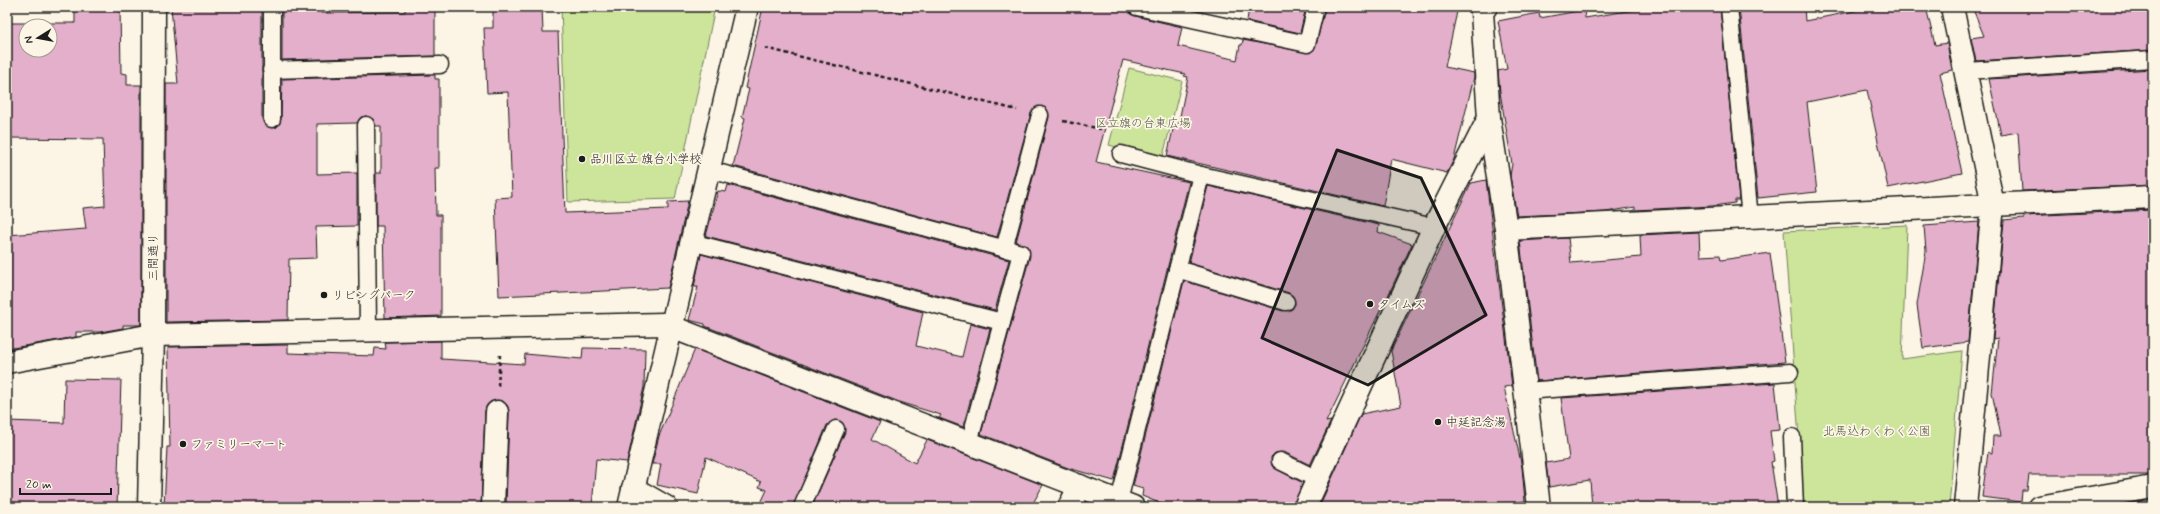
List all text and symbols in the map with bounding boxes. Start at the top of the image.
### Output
north arrow [18,18,58,58]
text: N [22,35,37,45]
park label: 区立旗の台東広場 [1095,116,1191,132]
place label: 品川区立 旗台小学校 [590,152,701,168]
marker: 品川区立 旗台小学校 [577,154,587,164]
street label: 三間通り [146,233,162,281]
place label: リビングパーク [332,288,416,304]
marker: リビングパーク [319,290,329,300]
place label: タイムズ [1378,297,1425,313]
marker: タイムズ [1365,299,1375,309]
place label: 中延記念湯 [1446,415,1506,431]
marker: 中延記念湯 [1433,417,1443,427]
park label: 北馬込わくわく公園 [1823,424,1931,440]
place label: ファミリーマート [191,437,287,453]
marker: ファミリーマート [178,439,188,449]
scale bar [20,470,111,496]
text: 20 m [26,477,52,493]

